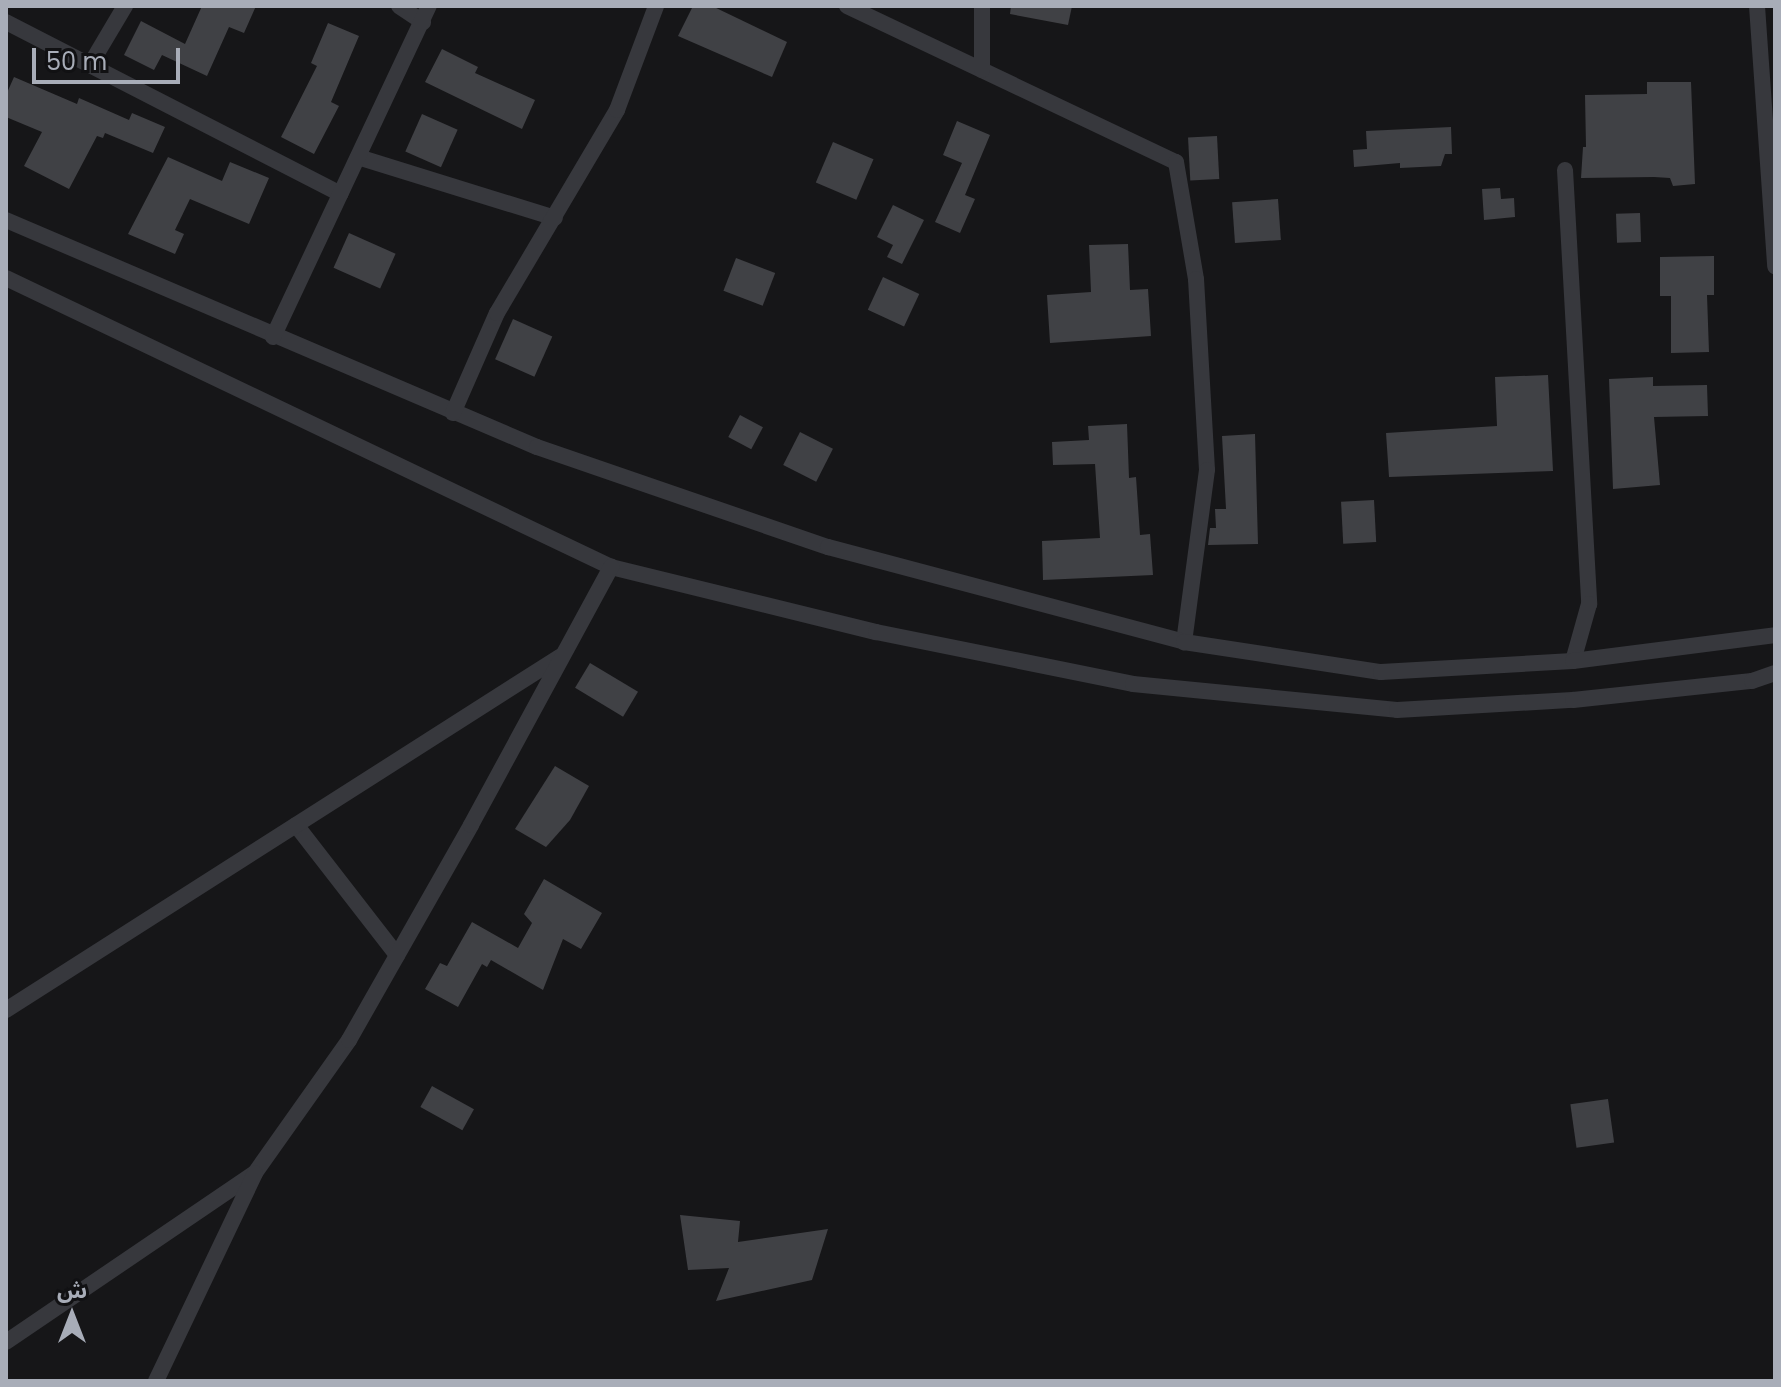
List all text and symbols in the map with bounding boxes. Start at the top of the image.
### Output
scale bar [36,32,184,82]
text: 50 m [46,45,107,78]
north arrow [32,1275,112,1355]
text: ش [57,1275,87,1306]

